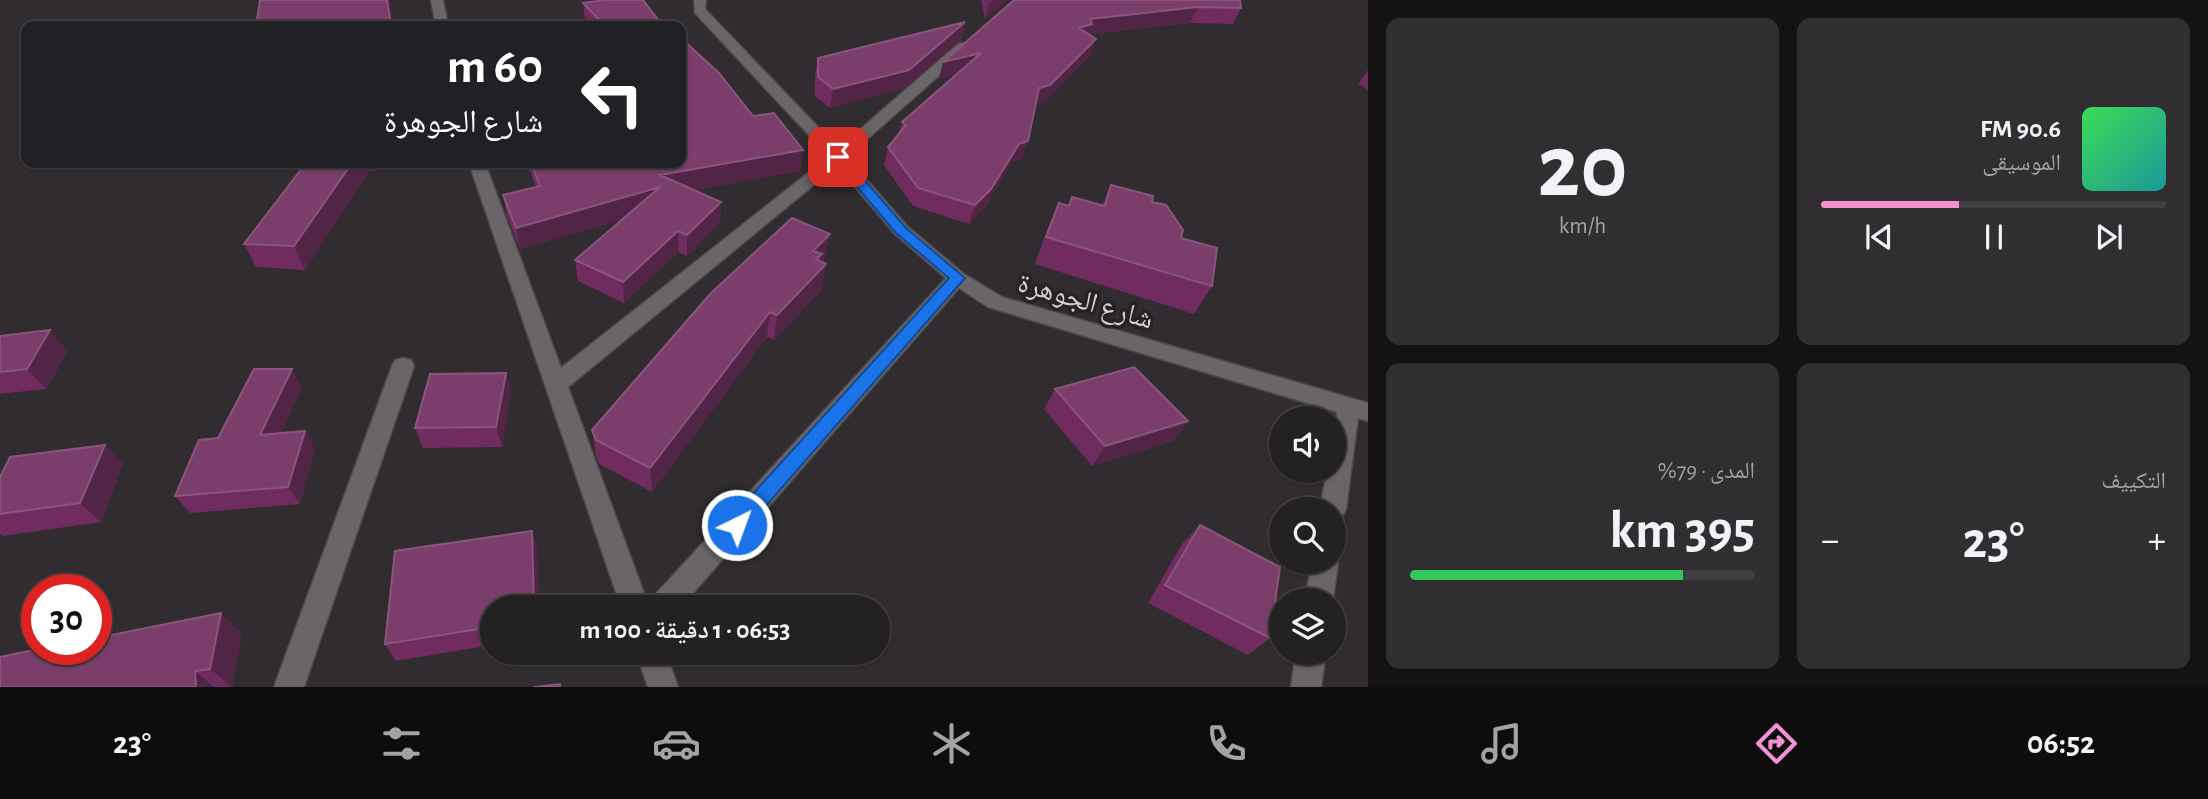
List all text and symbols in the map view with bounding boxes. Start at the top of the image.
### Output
text: 60 m [447,43,543,92]
icon: left [567,49,658,140]
text: شارع الجوهرة [384,106,543,138]
text: 90.6 FM [1980,116,2061,142]
text: 20 [1537,122,1628,213]
pin [808,127,868,187]
icon: arrive [819,138,857,176]
text: الموسيقى [1982,152,2061,175]
text: km/h [1559,215,1606,238]
icon: previous [1860,218,1898,256]
icon: pause [1975,218,2013,256]
icon: next [2090,218,2128,256]
street label: شارع الجوهرة [1014,269,1156,336]
map controls [1269,406,1346,665]
button: sound [1269,406,1346,483]
text: المدى · 79% [1658,460,1755,483]
text: التكييف [2101,470,2166,493]
position arrow [700,488,774,562]
button: search [1269,497,1346,574]
text: 395 km [1609,505,1755,557]
text: 23° [1962,515,2025,567]
text: − [1821,522,1839,560]
text: + [2148,522,2166,560]
speed limit sign: 30 [21,574,112,665]
button: layers [1269,588,1346,665]
text: 06:53 · 1 دقيقة · 100 m [580,617,790,643]
icon: filters [377,719,426,768]
icon: car [652,719,701,768]
icon: climate [927,719,976,768]
icon: phone [1202,719,1251,768]
icon: music [1477,719,1526,768]
icon: directions [1752,719,1801,768]
text: 23° [113,727,151,759]
text: 06:52 [2027,727,2095,759]

